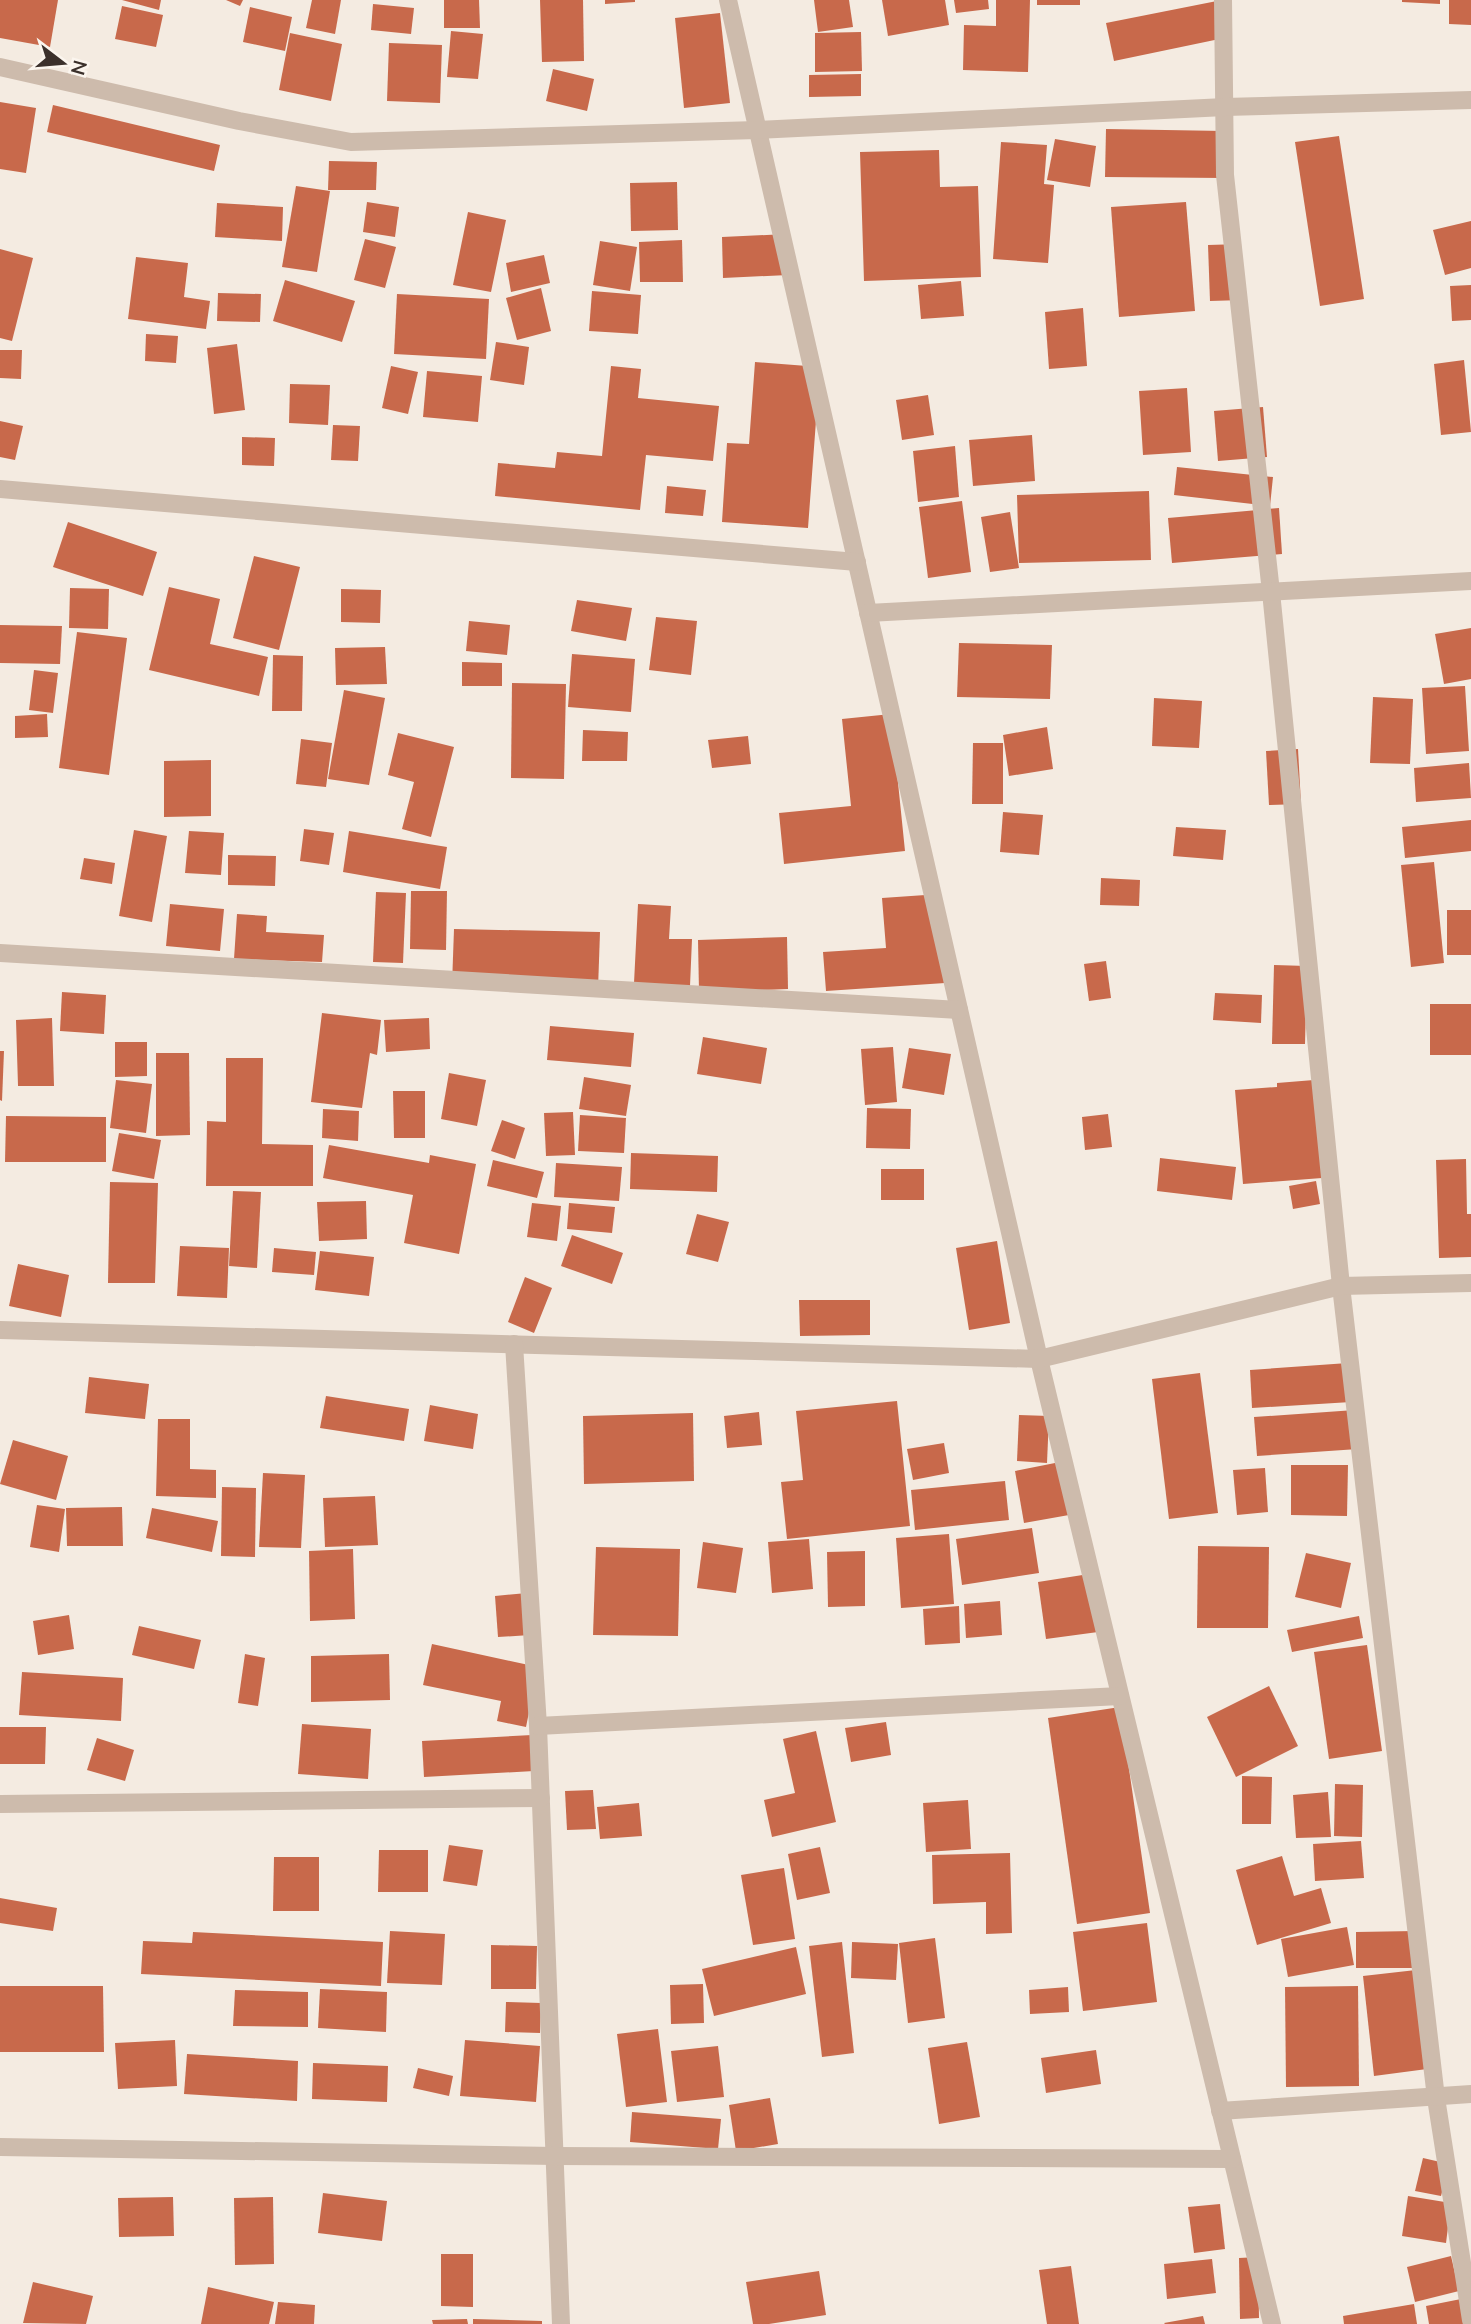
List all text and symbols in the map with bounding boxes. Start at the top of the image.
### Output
north arrow [28,28,98,98]
text: N [64,57,93,78]

